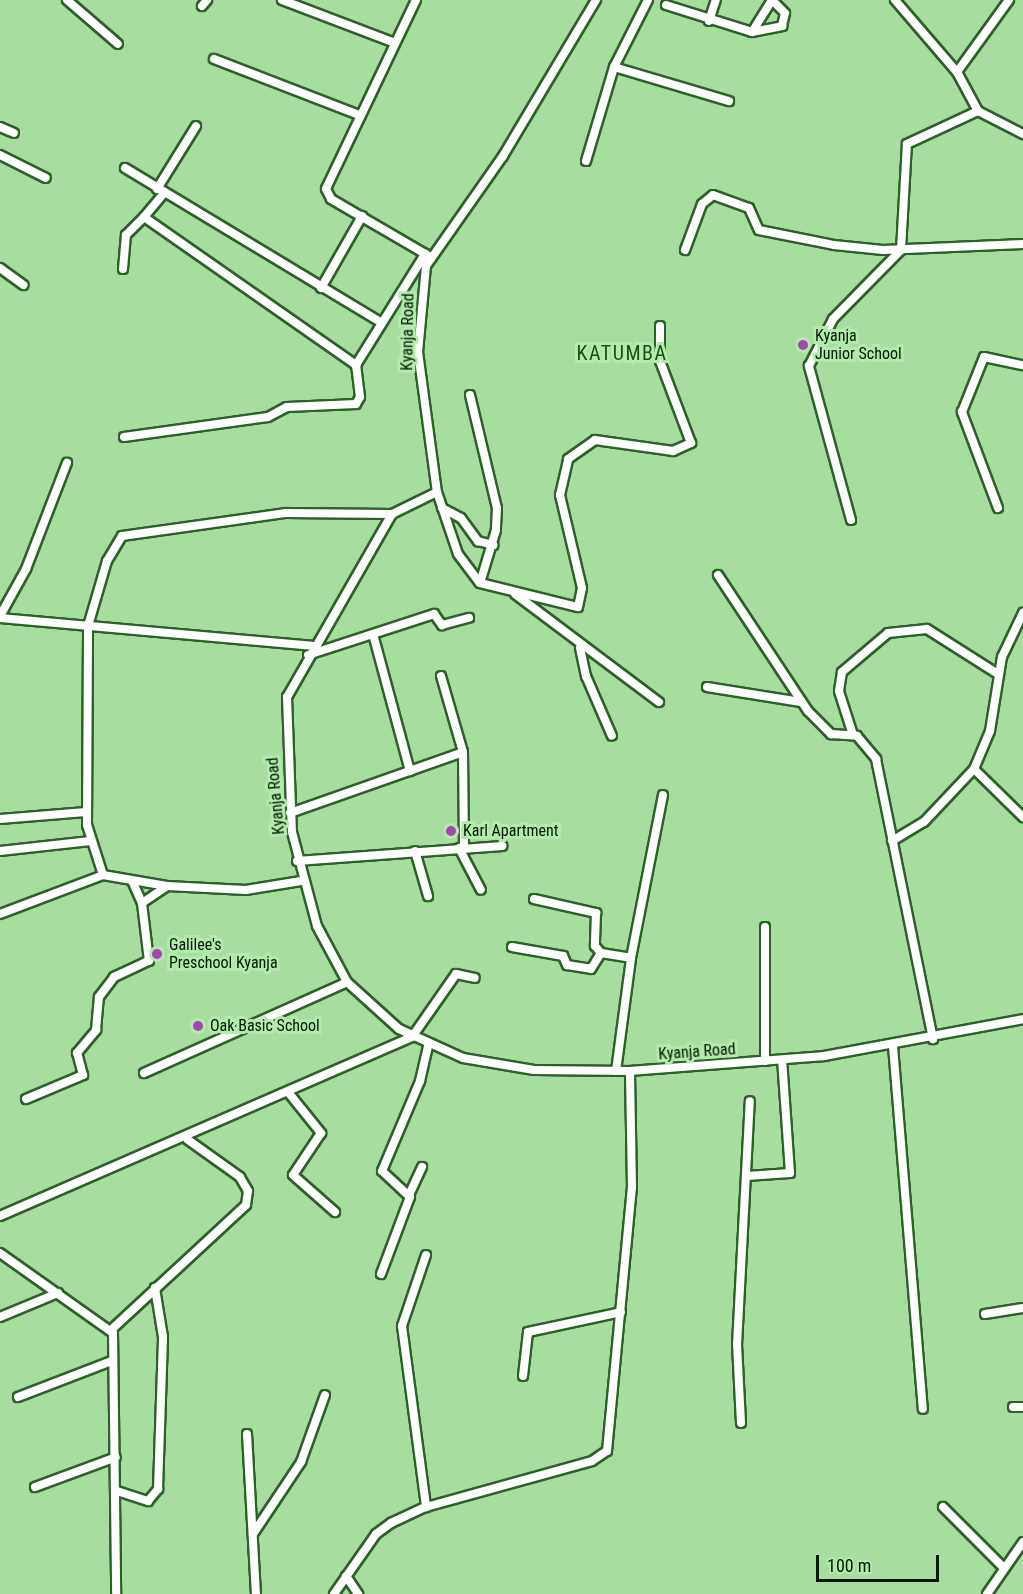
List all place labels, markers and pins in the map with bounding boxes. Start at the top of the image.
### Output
place label: Kyanja Junior School [815,326,902,364]
marker: Kyanja Junior School [796,338,810,352]
place label: Karl Apartment [463,821,558,841]
marker: Karl Apartment [444,824,458,838]
place label: Galilee's Preschool Kyanja [169,935,278,973]
marker: Galilee's Preschool Kyanja [150,947,164,961]
place label: Oak Basic School [210,1016,320,1036]
marker: Oak Basic School [191,1019,205,1033]

